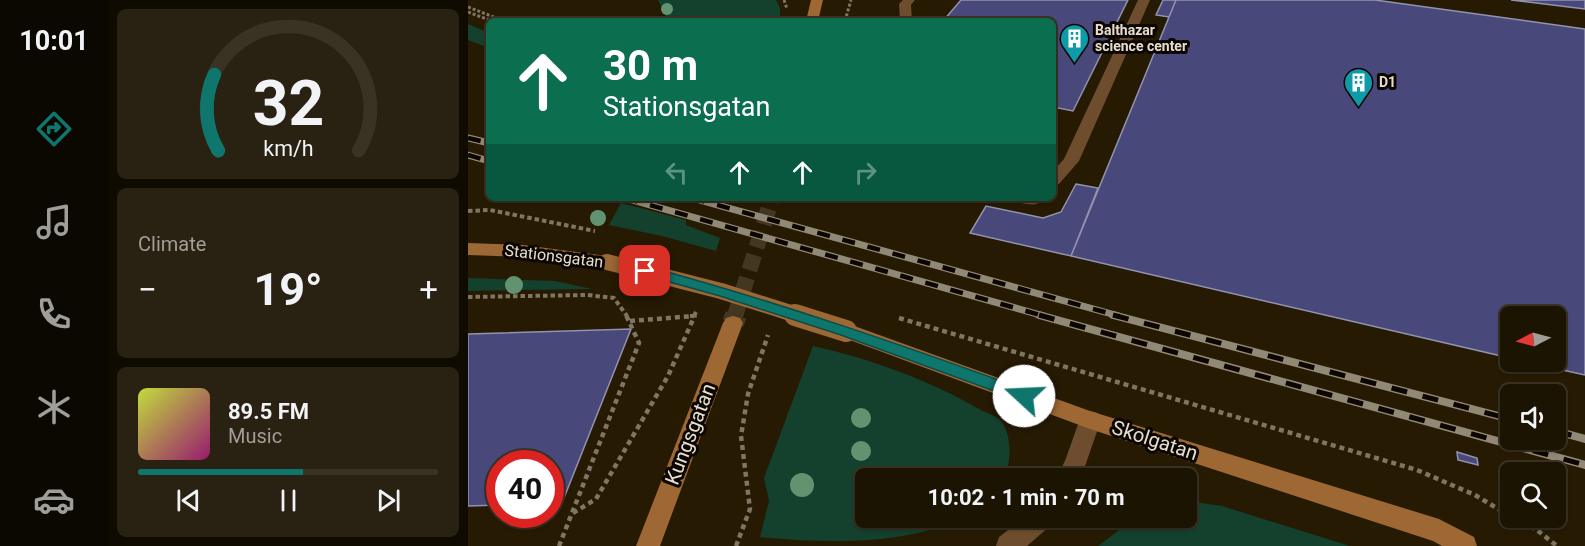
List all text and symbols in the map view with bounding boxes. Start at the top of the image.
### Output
building icon: Balthazar science center [1058,22,1090,64]
place label: Balthazar science center [1095,22,1187,54]
text: 10:01 [19,25,89,57]
text: 30 m [603,41,698,90]
icon: ahead [504,42,582,120]
building icon: D1 [1342,66,1374,108]
text: 32 [252,67,324,140]
place label: D1 [1379,74,1396,90]
text: Stationsgatan [603,91,770,123]
icon: directions [33,108,75,150]
text: km/h [263,136,313,161]
icon: left [660,156,693,189]
icon: ahead [723,156,756,189]
icon: ahead [786,156,819,189]
icon: right [849,156,882,189]
icon: music [33,201,75,243]
text: Climate [138,232,206,256]
street label: Stationsgatan [504,241,604,271]
pin [619,245,670,296]
icon: arrive [628,254,661,287]
text: 19° [253,263,323,316]
text: − [138,270,157,309]
text: + [419,270,438,309]
icon: phone [33,293,75,335]
north arrow [1500,306,1566,372]
map controls [1500,306,1566,528]
position arrow [992,364,1056,428]
street label: Kungsgatan [660,380,720,488]
button: sound [1500,384,1566,450]
icon: climate [33,386,75,428]
text: 89.5 FM [228,399,309,424]
street label: Skolgatan [1109,415,1201,465]
text: Music [228,424,282,448]
speed limit sign: 40 [486,450,564,528]
button: search [1500,462,1566,528]
icon: car [33,479,75,521]
icon: previous [172,484,205,517]
icon: pause [272,484,305,517]
icon: next [372,484,405,517]
text: 10:02 · 1 min · 70 m [928,485,1124,510]

